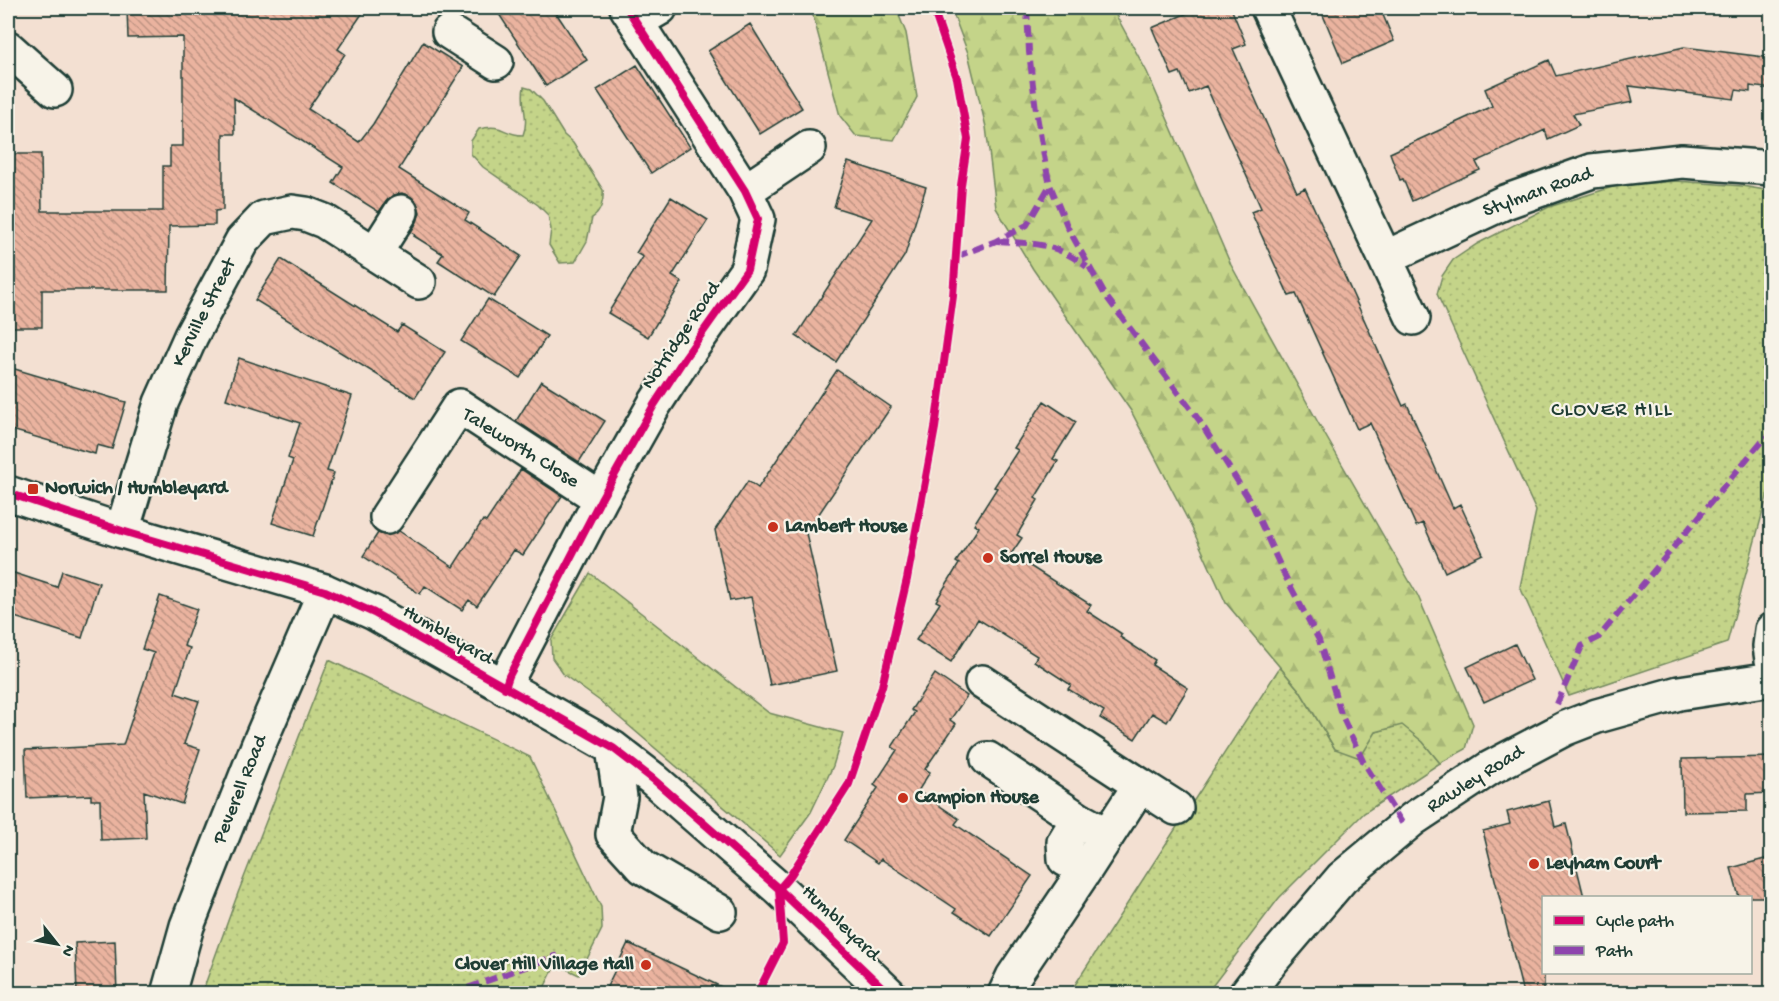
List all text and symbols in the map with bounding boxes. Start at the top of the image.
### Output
street label: Stylman Road [1480,162,1598,223]
street label: Kerville Street [168,253,243,371]
street label: Notridge Road [638,276,728,394]
district label: CLOVER HILL [1551,399,1673,424]
street label: Taleworth Close [456,403,583,494]
place label: Norwich / Humbleyard [45,478,229,501]
marker: Norwich / Humbleyard [26,482,40,496]
place label: Lambert House [785,516,908,539]
marker: Lambert House [766,520,780,534]
place label: Sorrel House [1000,547,1103,570]
marker: Sorrel House [981,551,995,565]
street label: Humbleyard [398,601,498,672]
street label: Peverell Road [208,730,274,849]
street label: Rawley Road [1423,740,1531,819]
place label: Campion House [914,787,1039,810]
marker: Campion House [896,791,910,805]
place label: Leyham Court [1546,853,1662,876]
marker: Leyham Court [1527,857,1541,871]
street label: Humbleyard [796,881,886,969]
legend [1542,896,1752,974]
text: Cycle path [1596,912,1674,933]
north arrow [27,914,87,974]
text: N [56,941,78,960]
text: Path [1595,942,1633,963]
place label: Clover Hill Village Hall [454,954,635,977]
marker: Clover Hill Village Hall [639,958,653,972]

